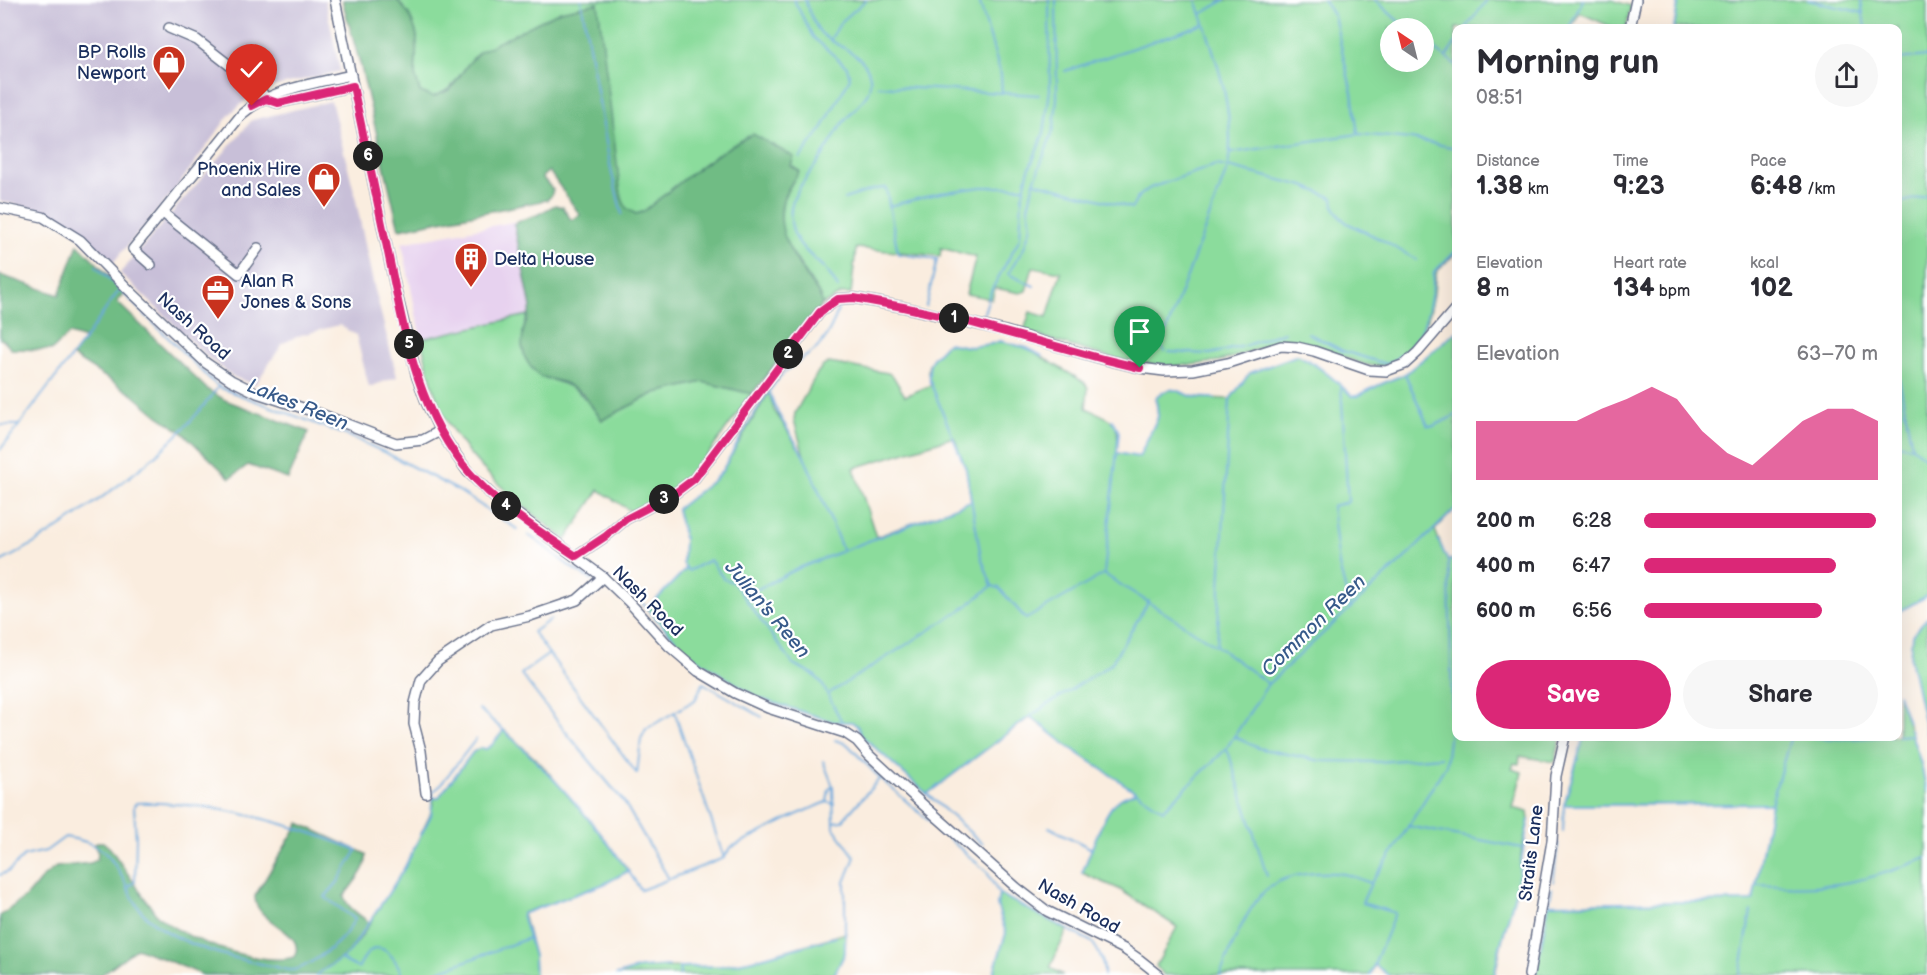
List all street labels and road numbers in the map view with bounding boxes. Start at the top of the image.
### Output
street label: Nash Road [153,288,234,365]
street label: Nash Road [608,562,687,641]
street label: Straits Lane [1515,803,1548,902]
street label: Nash Road [1034,875,1123,938]

